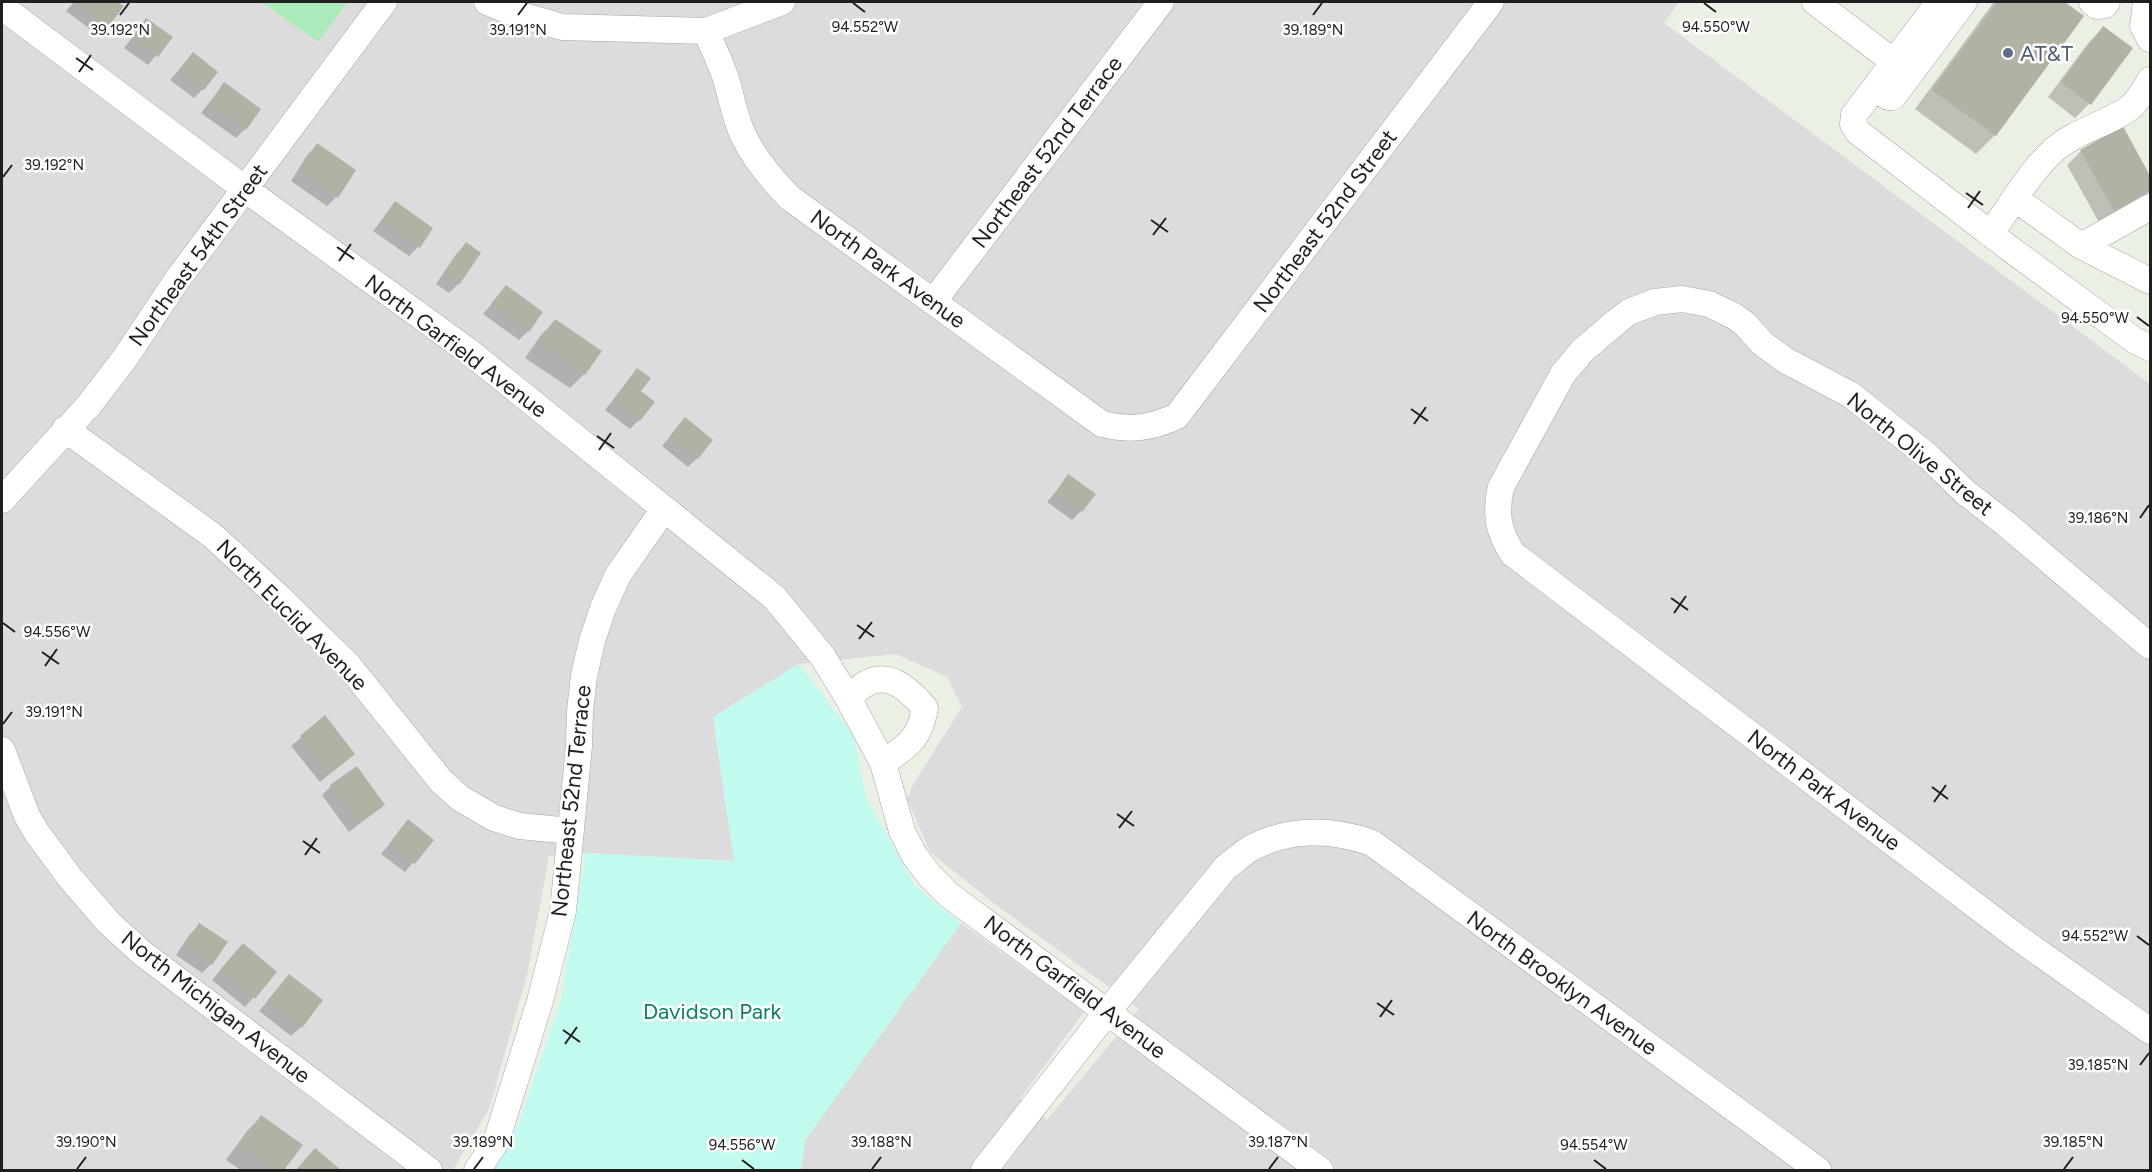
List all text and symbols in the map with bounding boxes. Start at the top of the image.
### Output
text: 94.552°W [832,18,899,36]
text: 94.550°W [1682,18,1750,36]
text: 39.192°N [90,21,150,39]
text: 39.191°N [489,21,547,39]
text: 39.189°N [1283,21,1343,39]
place label: AT&T [2020,40,2073,67]
marker: AT&T [2001,46,2015,60]
street label: Northeast 52nd Terrace [966,51,1128,253]
street label: Northeast 52nd Street [1247,124,1403,318]
text: 39.192°N [24,156,84,174]
street label: Northeast 54th Street [123,158,273,352]
street label: North Park Avenue [805,204,971,334]
street label: North Garfield Avenue [359,269,553,423]
text: 94.550°W [2061,309,2129,327]
street label: North Olive Street [1841,387,1999,521]
text: 39.186°N [2068,509,2128,527]
street label: North Euclid Avenue [211,534,373,696]
text: 94.556°W [24,623,91,641]
street label: Northeast 52nd Terrace [545,684,597,918]
text: 39.191°N [25,703,83,721]
street label: North Park Avenue [1742,724,1906,856]
street label: North Brooklyn Avenue [1461,905,1663,1061]
street label: North Garfield Avenue [978,910,1172,1064]
street label: North Michigan Avenue [116,925,316,1089]
text: 94.552°W [2062,927,2129,945]
park label: Davidson Park [643,998,781,1025]
text: 39.185°N [2068,1056,2128,1074]
text: 39.190°N [55,1133,117,1151]
text: 39.189°N [453,1133,513,1151]
text: 39.188°N [850,1133,912,1151]
text: 39.187°N [1248,1133,1308,1151]
text: 39.185°N [2043,1133,2103,1151]
text: 94.556°W [709,1136,776,1154]
text: 94.554°W [1560,1136,1628,1154]

